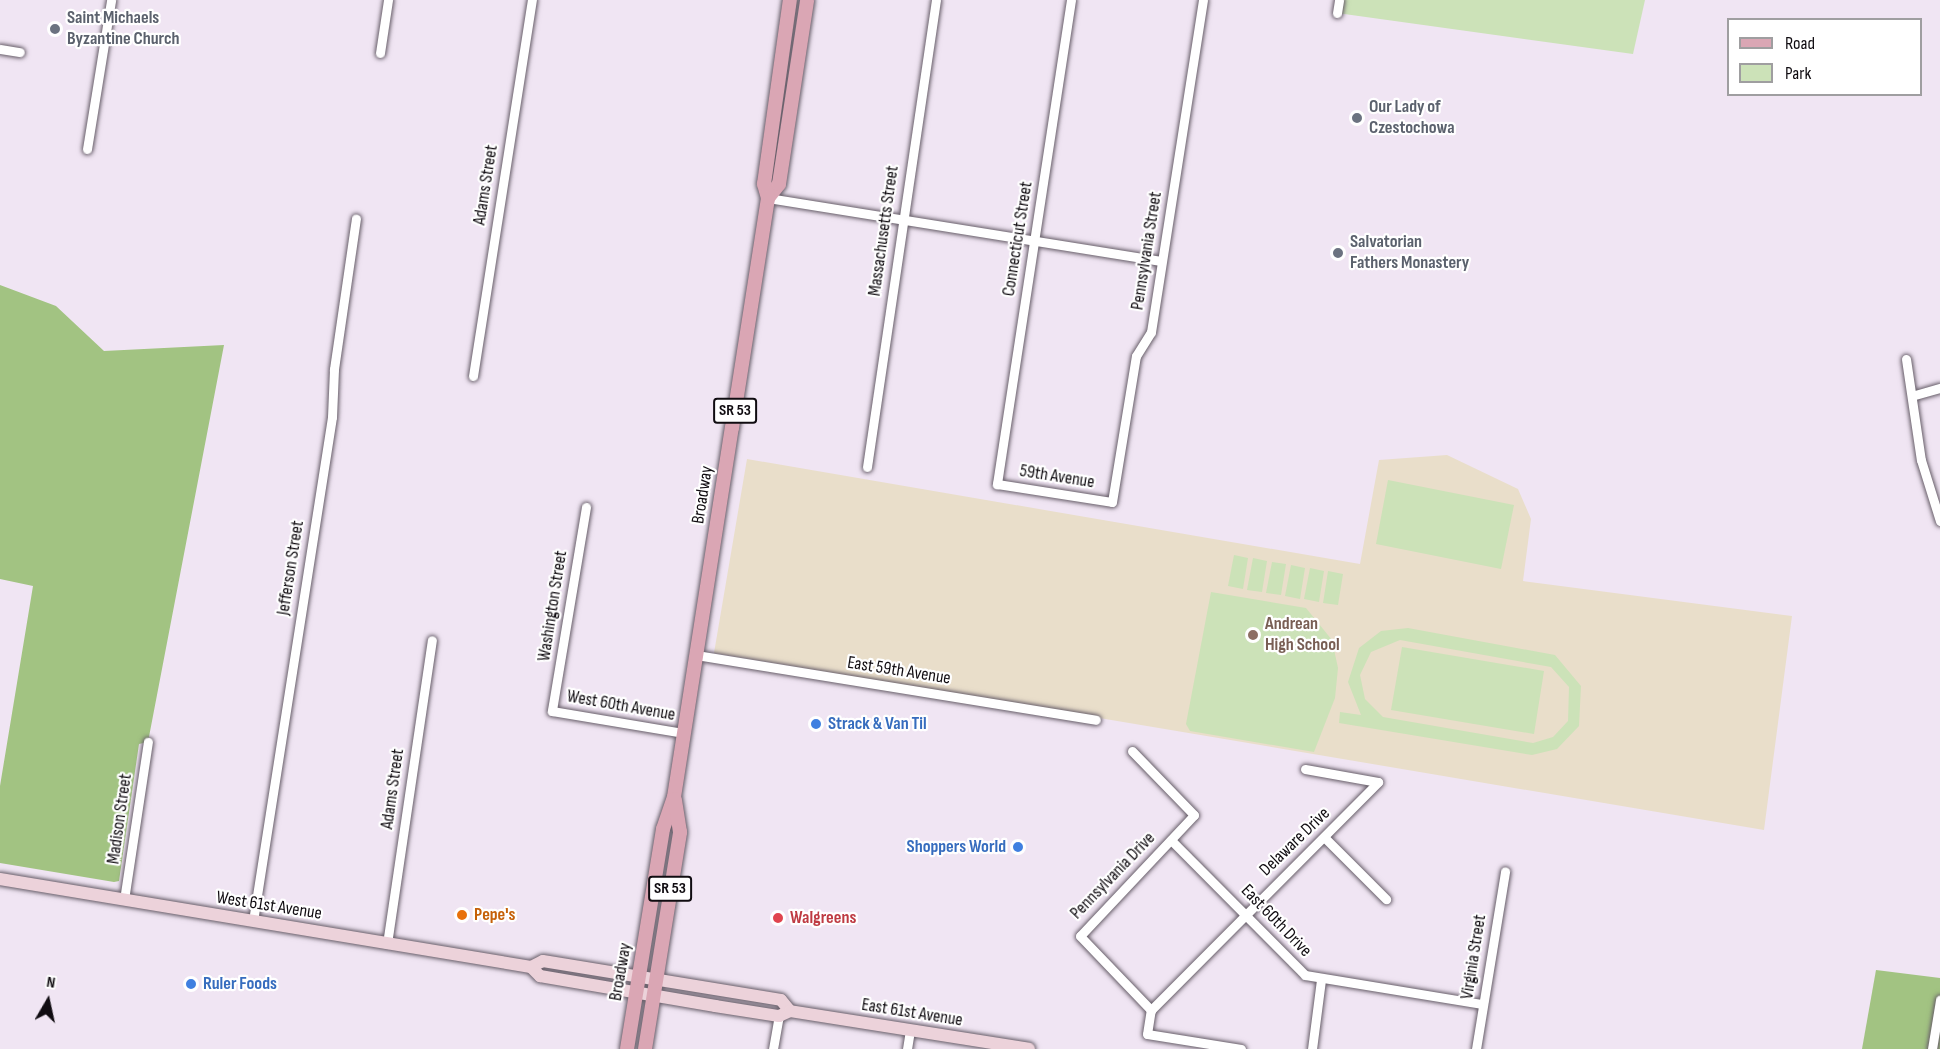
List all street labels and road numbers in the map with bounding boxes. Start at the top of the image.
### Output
street label: Adams Street [469,143,503,227]
street label: Massachusetts Street [864,164,904,298]
street label: Connecticut Street [998,180,1038,298]
street label: Pennsylvania Street [1127,190,1167,312]
road number: SR 53 [712,398,758,424]
street label: 59th Avenue [1018,460,1096,494]
street label: Broadway [688,464,718,526]
street label: Jefferson Street [273,519,309,617]
street label: Washington Street [534,549,572,663]
street label: East 59th Avenue [846,652,952,690]
street label: West 60th Avenue [565,686,677,726]
street label: Adams Street [377,748,409,830]
street label: Madison Street [103,772,137,866]
street label: Delaware Drive [1255,803,1335,881]
street label: Pennsylvania Drive [1066,828,1160,924]
road number: SR 53 [648,876,692,902]
street label: East 60th Drive [1236,880,1316,962]
street label: West 61st Avenue [215,887,323,925]
street label: Virginia Street [1457,913,1491,1001]
street label: Broadway [605,941,637,1003]
street label: East 61st Avenue [860,994,964,1032]

